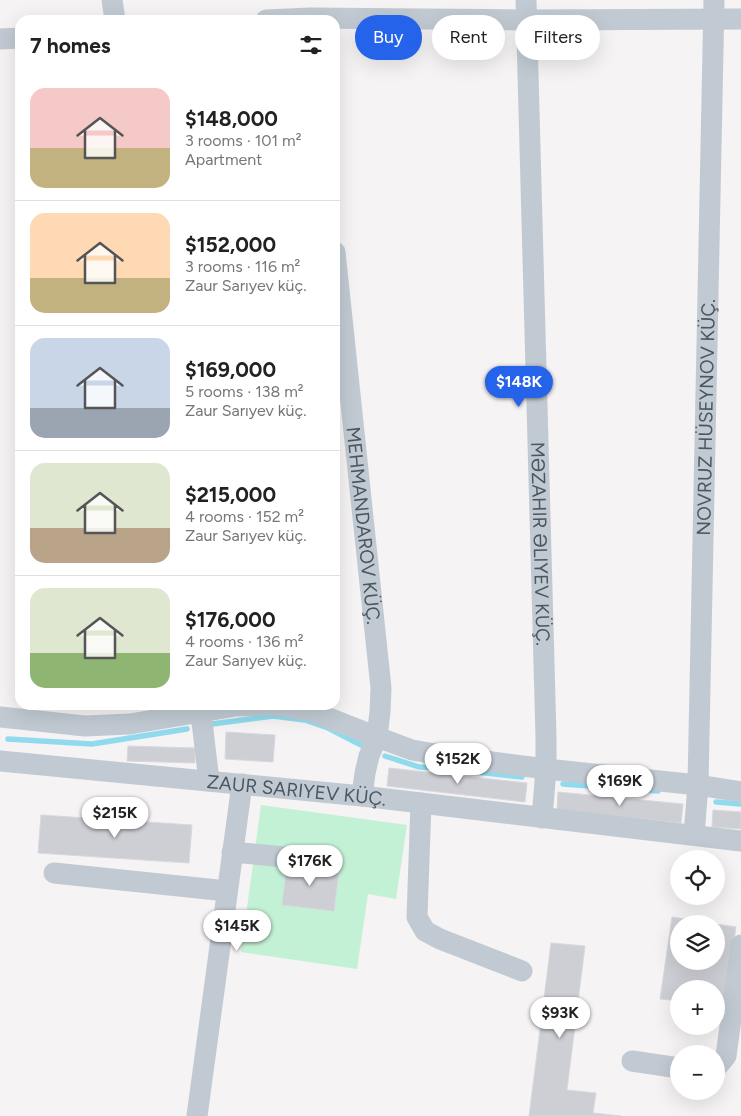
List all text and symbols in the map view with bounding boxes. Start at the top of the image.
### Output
chip: Buy [355,15,422,60]
chip: Rent [432,15,505,60]
chip: Filters [515,15,600,60]
icon: filters [297,31,325,59]
text: 7 homes [30,33,111,58]
text: $148,000 [185,106,278,131]
icon: home [70,108,130,168]
text: 3 rooms · 101 m² [185,131,301,150]
text: Apartment [185,150,262,169]
text: $152,000 [185,232,276,257]
icon: home [70,233,130,293]
text: 3 rooms · 116 m² [185,257,300,276]
text: Zaur Sarıyev küç. [185,276,307,295]
street label: NOVRUZ HÜSEYNOV KÜÇ. [692,299,720,536]
text: $169,000 [185,357,276,382]
icon: home [70,358,130,418]
pin: $148K [484,366,554,408]
text: $148K [496,372,542,391]
text: 5 rooms · 138 m² [185,382,304,401]
text: Zaur Sarıyev küç. [185,401,307,420]
street label: MEHMANDAROV KÜÇ. [342,426,385,625]
street label: MƏZAHIR ƏLIYEV KÜÇ. [526,441,555,646]
text: $215,000 [185,482,276,507]
icon: home [70,483,130,543]
text: 4 rooms · 152 m² [185,507,304,526]
text: Zaur Sarıyev küç. [185,526,307,545]
text: $176,000 [185,607,276,632]
icon: home [70,608,130,668]
text: 4 rooms · 136 m² [185,632,304,651]
text: Zaur Sarıyev küç. [185,651,307,670]
pin: $152K [423,742,493,785]
text: $152K [436,749,480,768]
pin: $169K [585,764,655,807]
street label: ZAUR SARIYEV KÜÇ. [206,770,387,811]
text: $169K [598,771,642,790]
pin: $215K [80,796,150,839]
text: $215K [93,803,137,822]
pin: $176K [275,844,345,887]
map controls [670,850,725,1100]
button: locate [670,850,725,905]
text: $176K [288,851,332,870]
pin: $145K [202,910,272,952]
button: layers [670,915,725,970]
text: $145K [214,916,260,935]
button: + [670,980,725,1035]
pin: $93K [530,996,590,1039]
text: $93K [541,1003,579,1022]
button: − [670,1045,725,1100]

